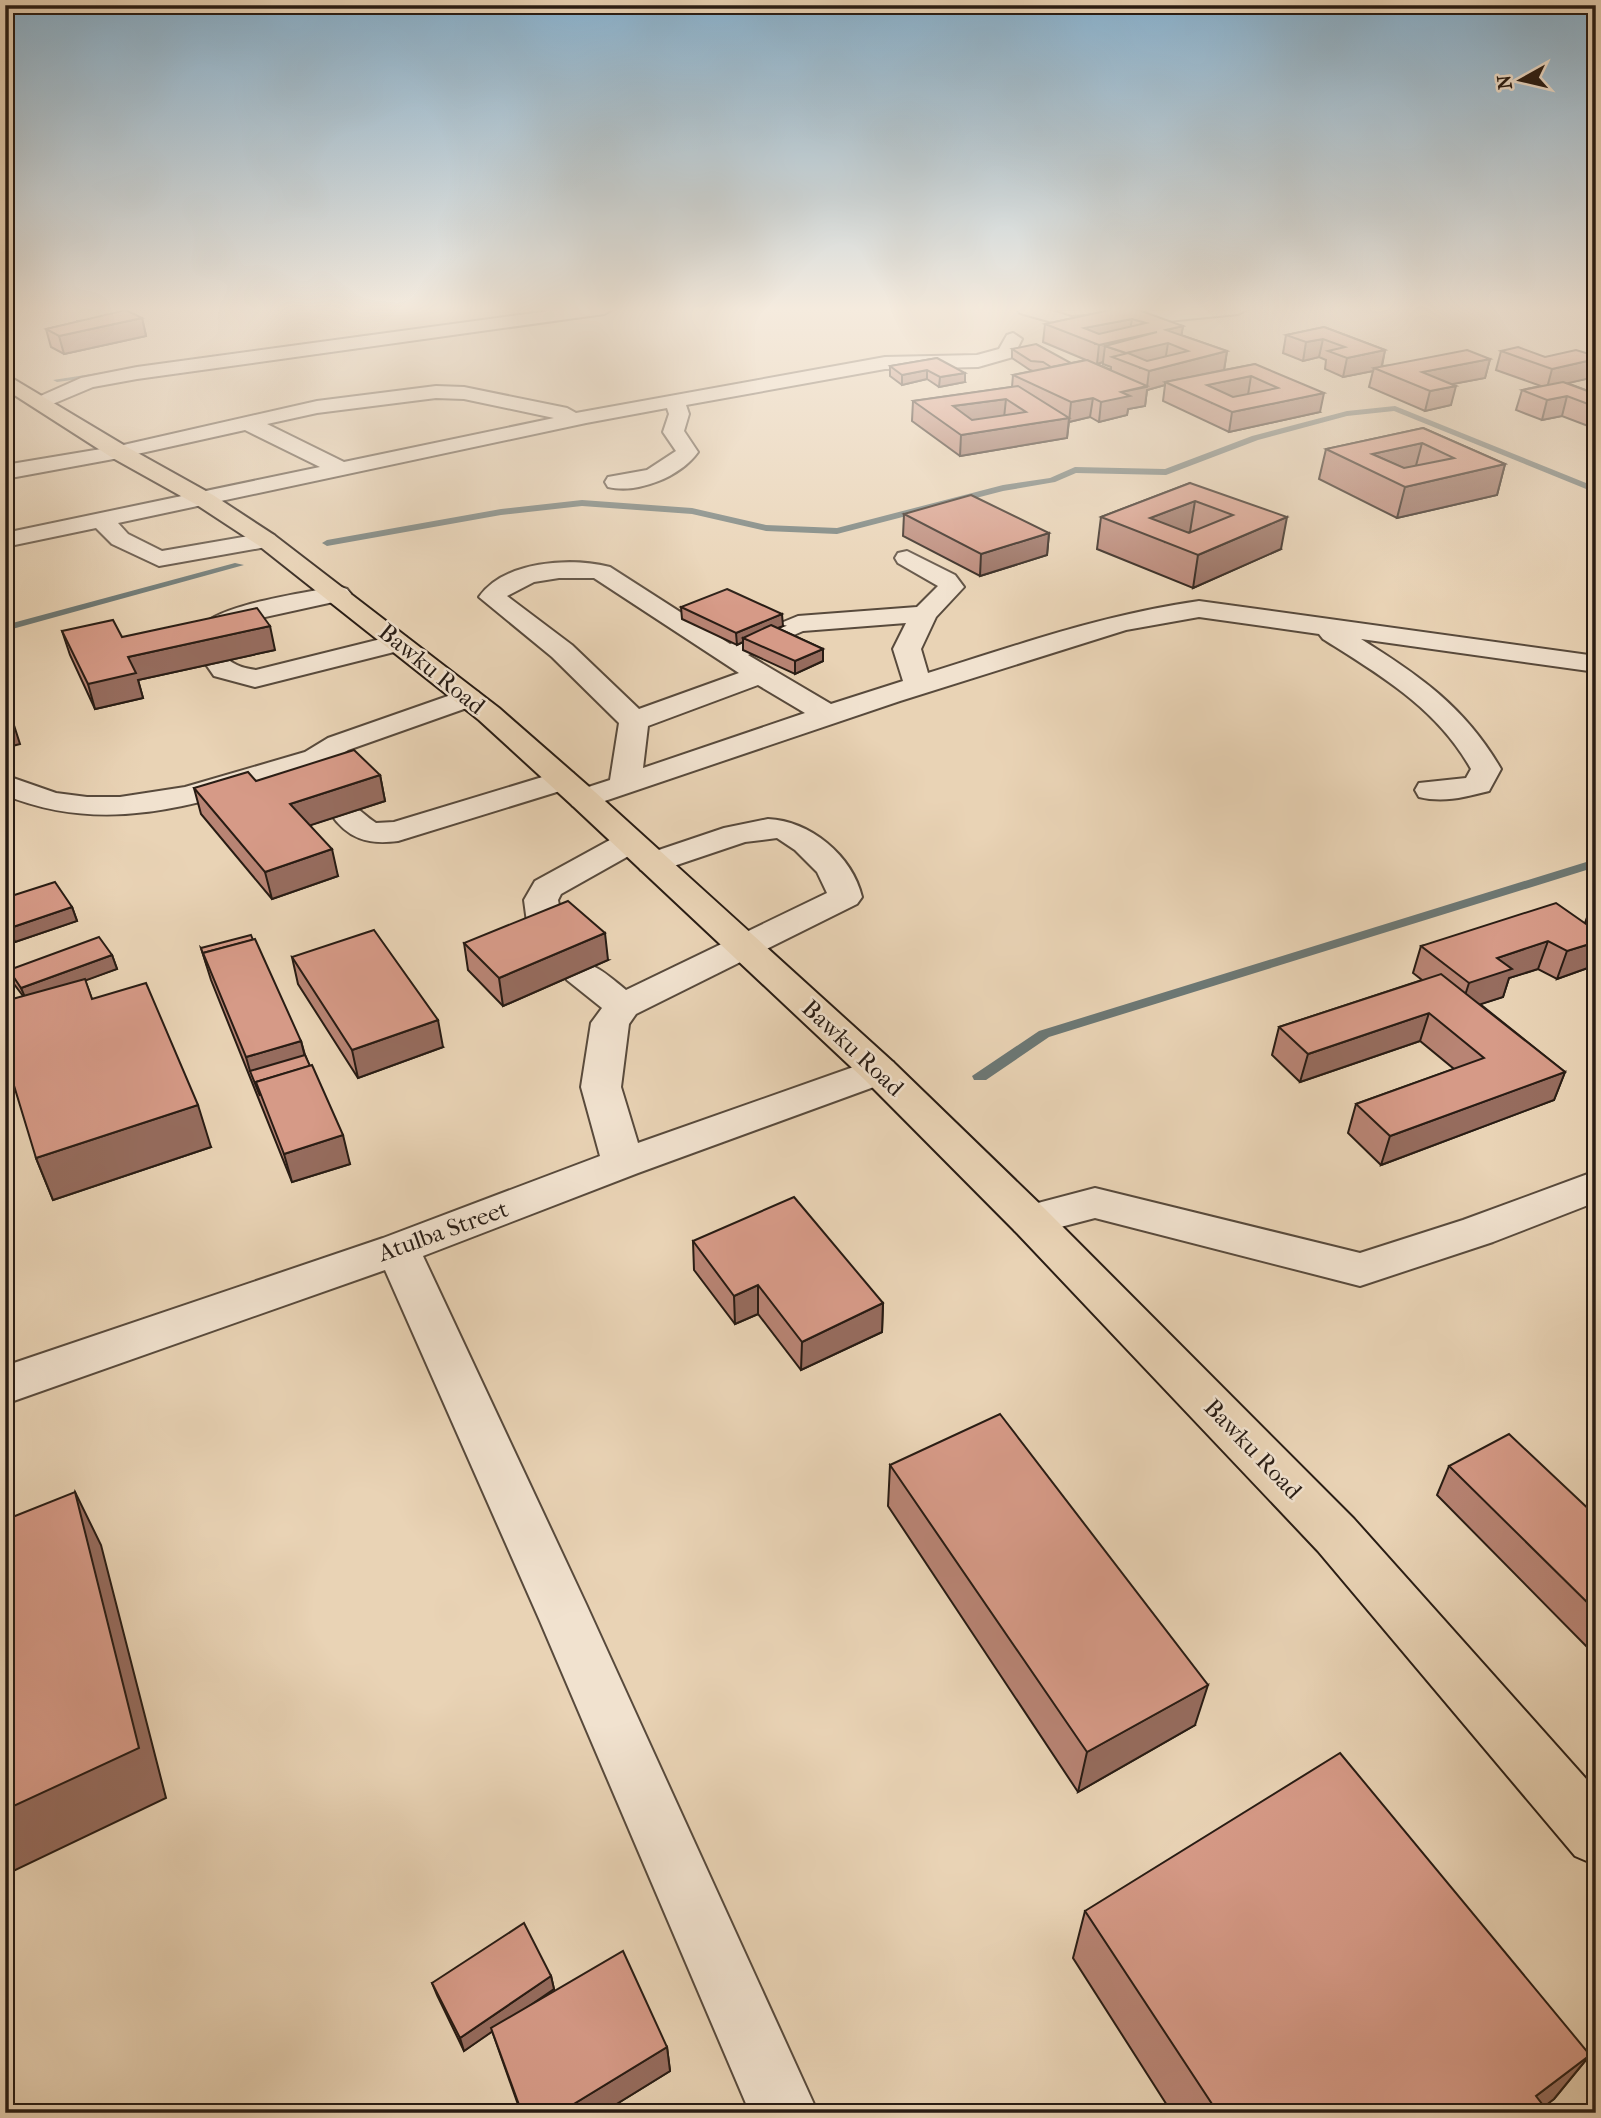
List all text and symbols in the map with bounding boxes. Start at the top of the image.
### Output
north arrow [1486,46,1556,116]
text: N [1493,73,1517,91]
street label: Bawku Road [373,618,491,721]
street label: Bawku Road [797,994,910,1103]
street label: Atulba Street [373,1194,512,1268]
street label: Bawku Road [1198,1393,1308,1506]

